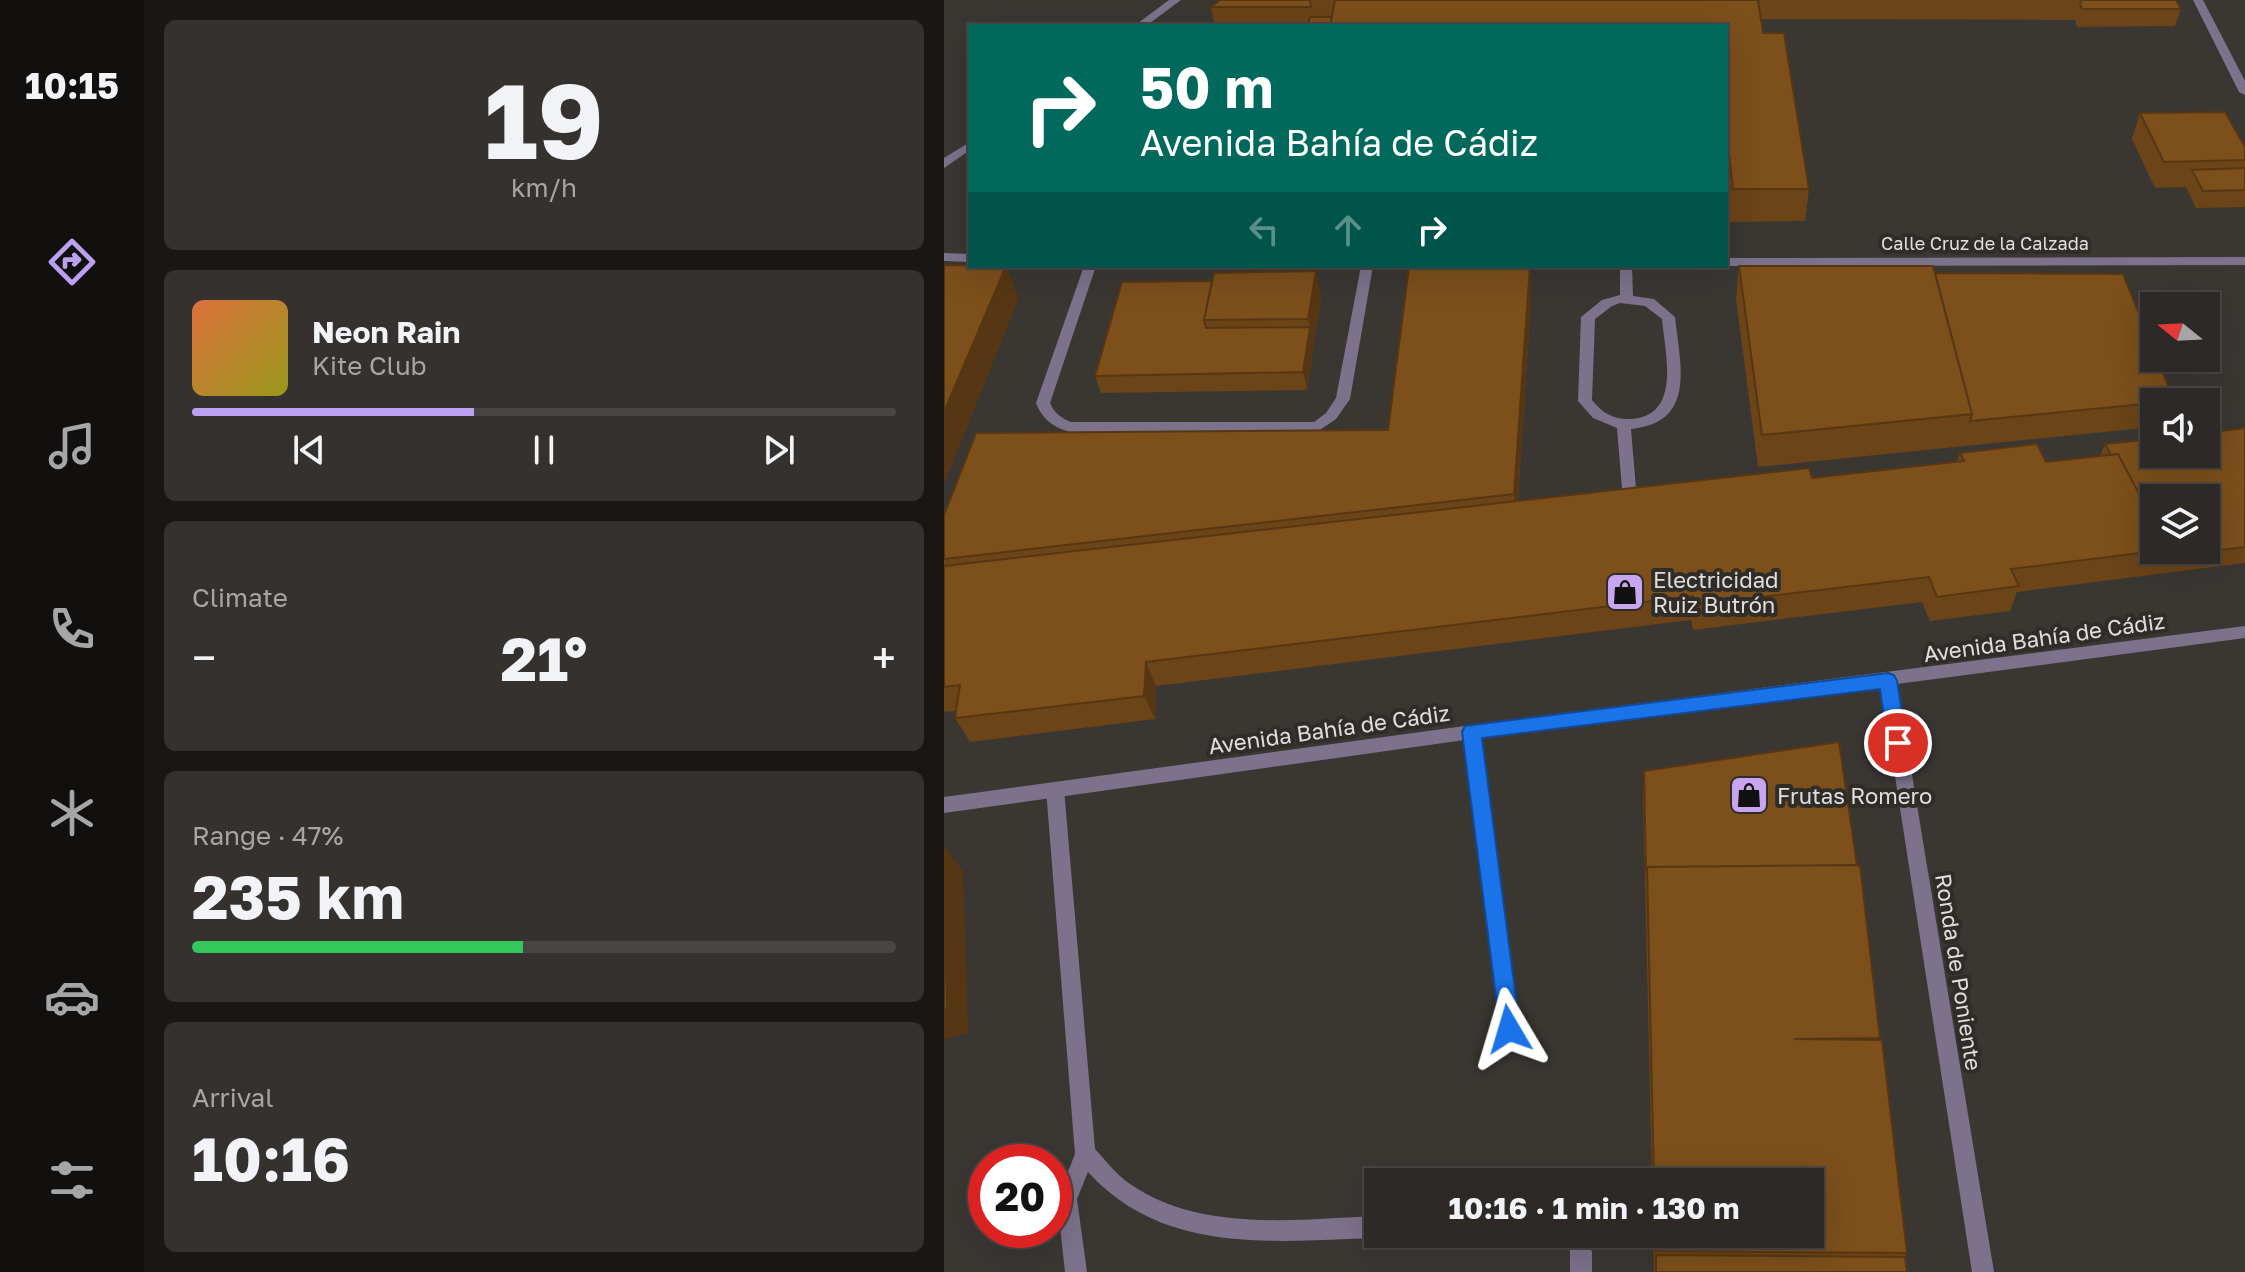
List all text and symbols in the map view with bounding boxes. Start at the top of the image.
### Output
text: 50 m [1140,53,1274,120]
icon: right [1008,56,1112,160]
text: 19 [484,57,604,182]
text: 10:15 [25,64,119,107]
text: Avenida Bahía de Cádiz [1140,121,1538,164]
text: km/h [511,172,577,203]
icon: left [1242,208,1286,252]
icon: ahead [1326,208,1370,252]
icon: right [1410,208,1454,252]
street label: Calle Cruz de la Calzada [1881,232,2089,254]
icon: directions [44,234,100,290]
north arrow [2140,292,2220,372]
map controls [2140,292,2220,564]
text: Neon Rain [312,314,460,350]
text: Kite Club [312,350,427,381]
button: sound [2140,388,2220,468]
icon: music [44,418,100,474]
icon: previous [287,428,331,472]
icon: pause [522,428,566,472]
icon: next [757,428,801,472]
button: layers [2140,484,2220,564]
place label: Electricidad Ruiz Butrón [1653,566,1779,618]
shop icon: Electricidad Ruiz Butrón [1604,571,1646,613]
text: Climate [192,582,288,613]
icon: phone [44,601,100,657]
street label: Avenida Bahía de Cádiz [1922,607,2166,667]
text: 21° [501,622,587,694]
text: − [192,631,216,684]
text: + [872,631,896,684]
street label: Avenida Bahía de Cádiz [1207,699,1451,759]
pin [1864,709,1932,777]
icon: arrive [1876,721,1920,765]
shop icon: Frutas Romero [1728,774,1770,816]
place label: Frutas Romero [1777,782,1932,809]
icon: climate [44,785,100,841]
text: Range · 47% [192,820,343,851]
text: 235 km [192,860,404,932]
street label: Ronda de Poniente [1930,872,1988,1072]
icon: car [44,969,100,1025]
position arrow [1467,987,1551,1071]
text: Arrival [192,1082,273,1113]
text: 10:16 [192,1122,350,1194]
speed limit sign: 20 [968,1144,1072,1248]
icon: filters [44,1152,100,1208]
text: 10:16 · 1 min · 130 m [1449,1190,1739,1226]

